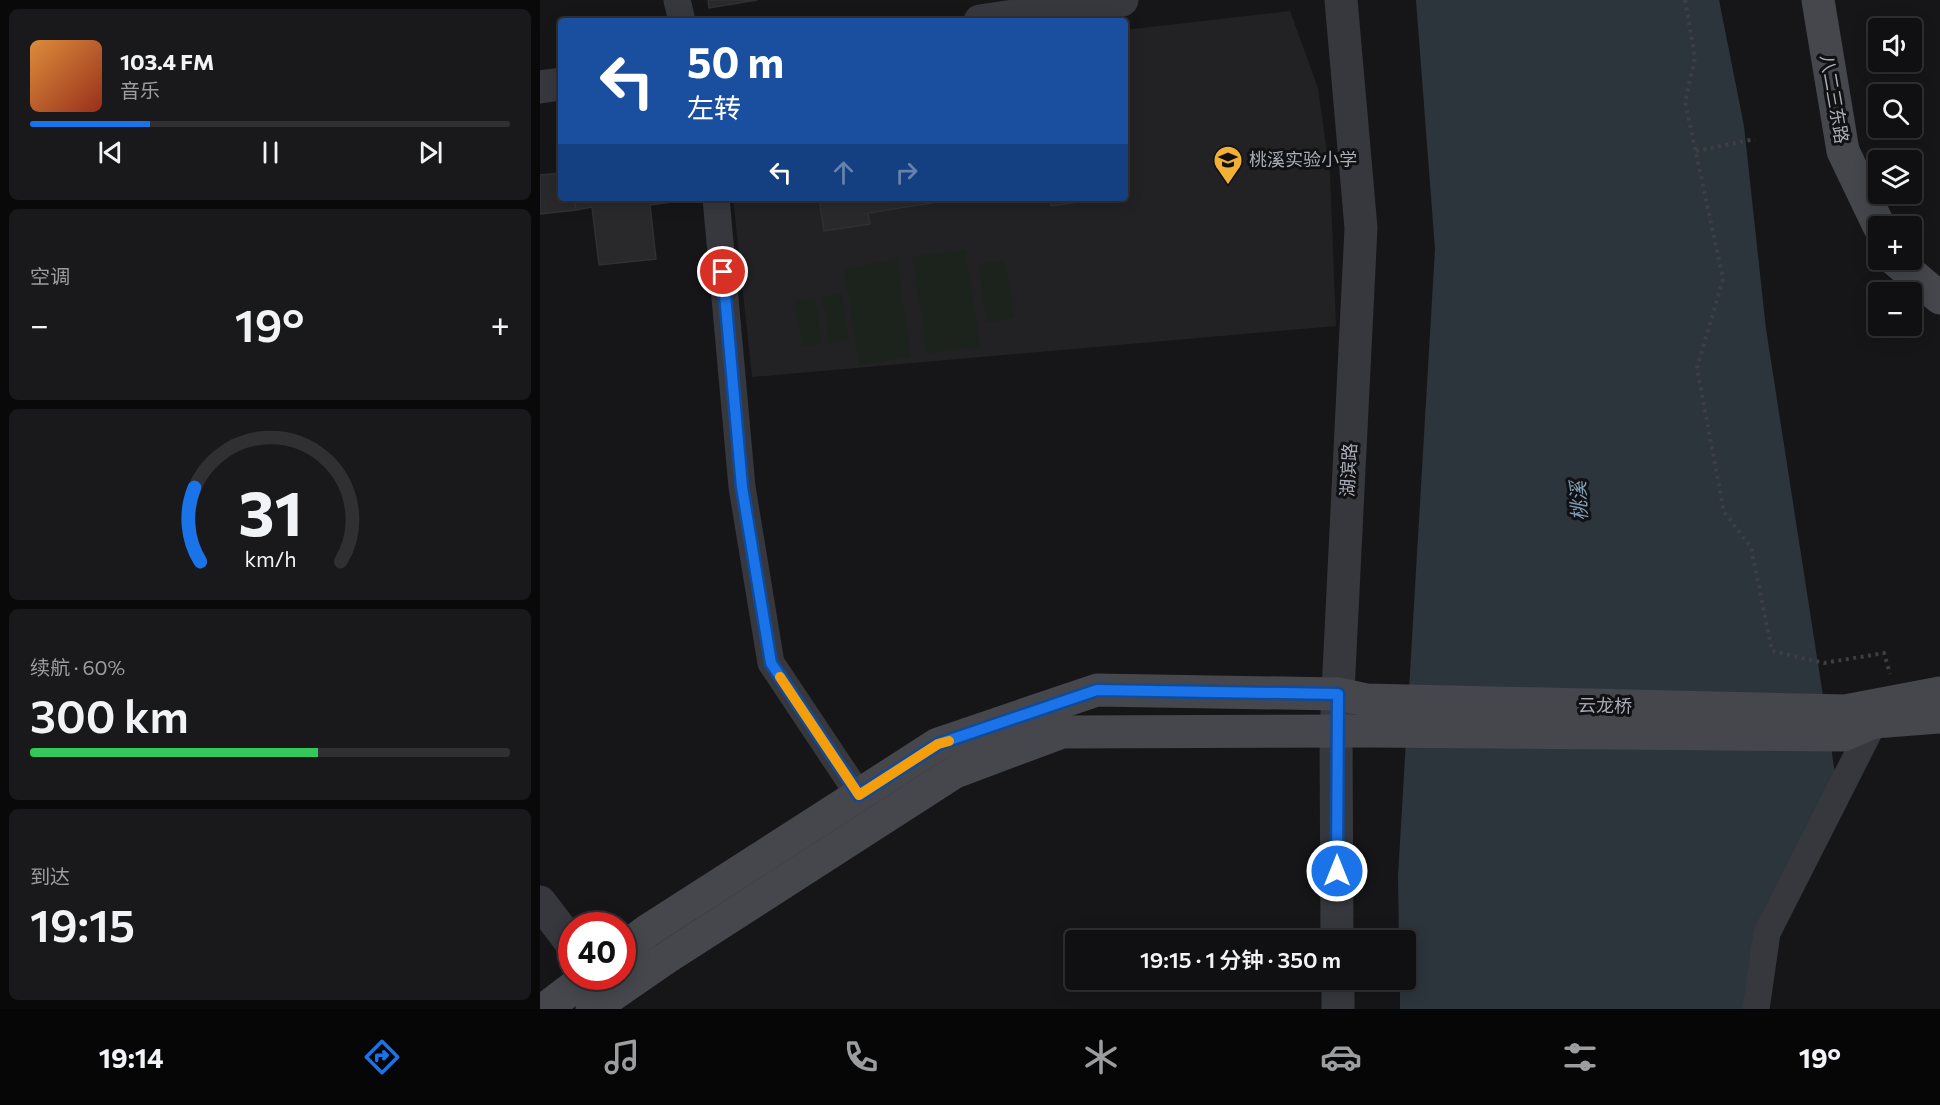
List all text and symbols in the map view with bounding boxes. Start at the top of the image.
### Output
map controls [1868,18,1922,336]
button: sound [1868,18,1922,72]
text: 50 m [687,35,784,87]
icon: left [588,42,666,120]
text: 103.4 FM [120,48,214,75]
street label: 八二三东路 [1816,53,1854,145]
text: 音乐 [120,78,160,102]
button: search [1868,84,1922,138]
text: 左转 [687,91,741,124]
icon: previous [94,136,127,169]
icon: pause [254,136,287,169]
icon: next [414,136,447,169]
school or university icon: 桃溪实验小学 [1212,144,1244,186]
place label: 桃溪实验小学 [1249,148,1357,170]
button: layers [1868,150,1922,204]
icon: left [764,156,797,189]
icon: ahead [827,156,860,189]
icon: right [890,156,923,189]
button: + [1868,216,1922,270]
pin [697,246,748,297]
icon: arrive [706,255,739,288]
text: 空调 [30,264,70,288]
button: − [1868,282,1922,336]
text: 19° [235,296,304,351]
text: − [30,303,49,344]
text: + [491,303,510,344]
street label: 湖滨路 [1336,442,1360,497]
text: 31 [238,473,302,549]
water label: 桃溪 [1565,478,1591,522]
text: km/h [244,545,296,571]
text: 续航 · 60% [30,655,125,679]
text: 300 km [30,687,189,742]
street label: 云龙桥 [1578,694,1632,716]
position arrow [1305,839,1369,903]
text: 到达 [30,864,70,888]
text: 19:15 [30,896,135,951]
speed limit sign: 40 [558,912,636,990]
text: 19:15 · 1 分钟 · 350 m [1140,946,1341,973]
icon: directions [361,1036,403,1078]
icon: music [601,1036,643,1078]
icon: phone [840,1036,882,1078]
icon: climate [1080,1036,1122,1078]
icon: car [1320,1036,1362,1078]
icon: filters [1559,1036,1601,1078]
text: 19:14 [99,1041,164,1074]
text: 19° [1799,1041,1841,1074]

